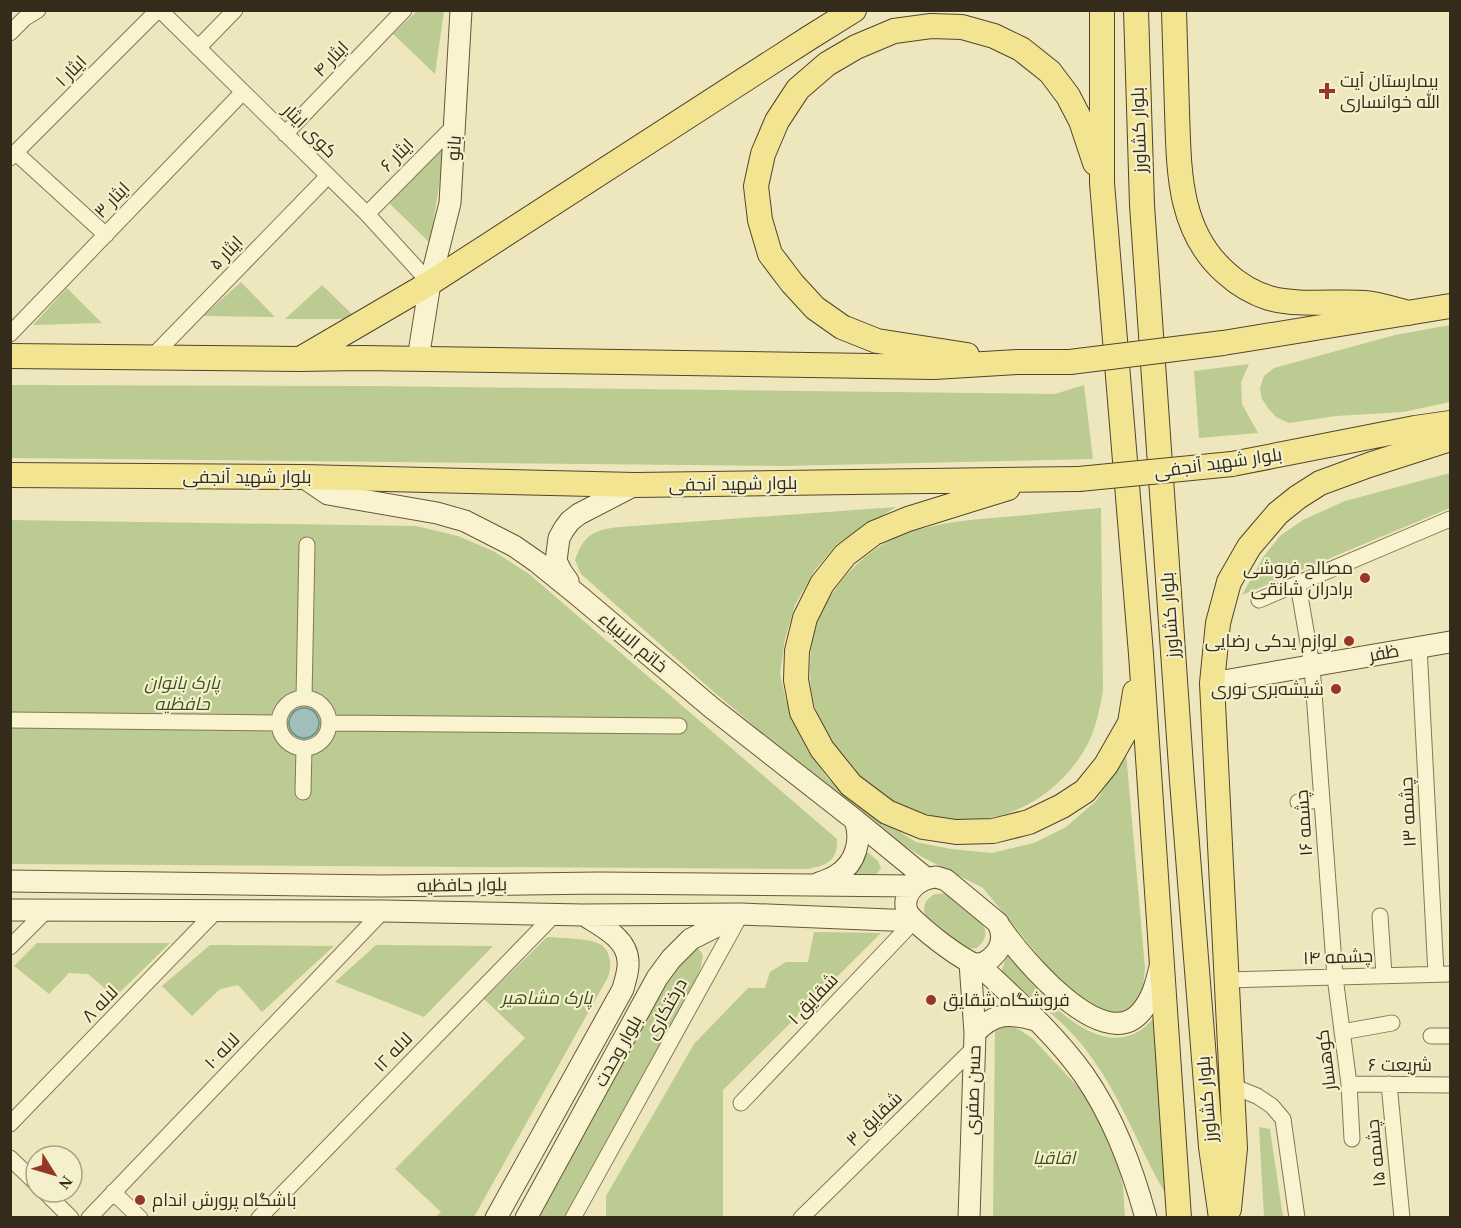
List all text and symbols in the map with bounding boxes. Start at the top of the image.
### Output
street label: ایثار ۴ [309,37,353,82]
street label: ایثار ۱ [52,52,91,91]
place label: بیمارستان آیت الله خوانساری [1340,71,1440,113]
marker: بیمارستان آیت الله خوانساری [1318,82,1336,100]
street label: بلوار کشاورز [1128,87,1152,174]
street label: کوی ایثار [278,99,341,163]
street label: ایثار ۶ [376,134,418,176]
street label: بانو [443,135,466,161]
street label: ایثار ۳ [90,178,134,223]
street label: ایثار ۵ [205,232,248,275]
street label: بلوار شهید آنجفی [1153,444,1283,483]
street label: بلوار شهید آنجفی [183,467,311,488]
street label: بلوار شهید آنجفی [668,473,798,496]
place label: مصالح فروشی برادران شانقی [1243,558,1353,600]
street label: بلوار کشاورز [1157,571,1184,660]
marker: مصالح فروشی برادران شانقی [1358,571,1372,585]
street label: خاتم الانبیاء [593,608,671,678]
place label: لوازم یدکی رضایی [1205,631,1337,653]
marker: لوازم یدکی رضایی [1342,634,1356,648]
street label: ظفر [1366,641,1401,667]
park label: پارک بانوان حافظیه [144,673,221,714]
place label: شیشه‌بری نوری [1211,679,1324,700]
marker: شیشه‌بری نوری [1329,682,1343,696]
street label: چشمه ۱۳ [1396,776,1422,848]
street label: چشمه ۱۶ [1292,789,1318,857]
street label: بلوار حافظیه [417,874,507,897]
street label: چشمه ۱۴ [1303,946,1373,970]
street label: شقایق ۱ [784,970,843,1030]
street label: درختکاری [641,975,692,1044]
street label: لاله ۸ [78,982,122,1026]
park label: پارک مشاهیر [500,988,594,1010]
place label: فروشگاه شقایق [943,990,1070,1012]
marker: فروشگاه شقایق [924,993,938,1007]
street label: بلوار وحدت [590,1012,647,1091]
street label: لاله ۱۲ [370,1028,416,1076]
street label: کوهسار [1312,1028,1341,1093]
street label: لاله ۱۰ [200,1029,244,1073]
street label: حسن صفری [961,1045,986,1135]
street label: بلوار کشاورز [1193,1055,1222,1144]
street label: شریعت ۶ [1368,1055,1432,1076]
street label: شقایق ۳ [842,1088,907,1152]
street label: چشمه ۱۵ [1363,1118,1391,1188]
north arrow [24,1144,84,1204]
park label: اقاقیا [1033,1148,1077,1168]
text: N [55,1173,76,1193]
place label: باشگاه پرورش اندام [152,1190,297,1212]
marker: باشگاه پرورش اندام [133,1193,147,1207]

